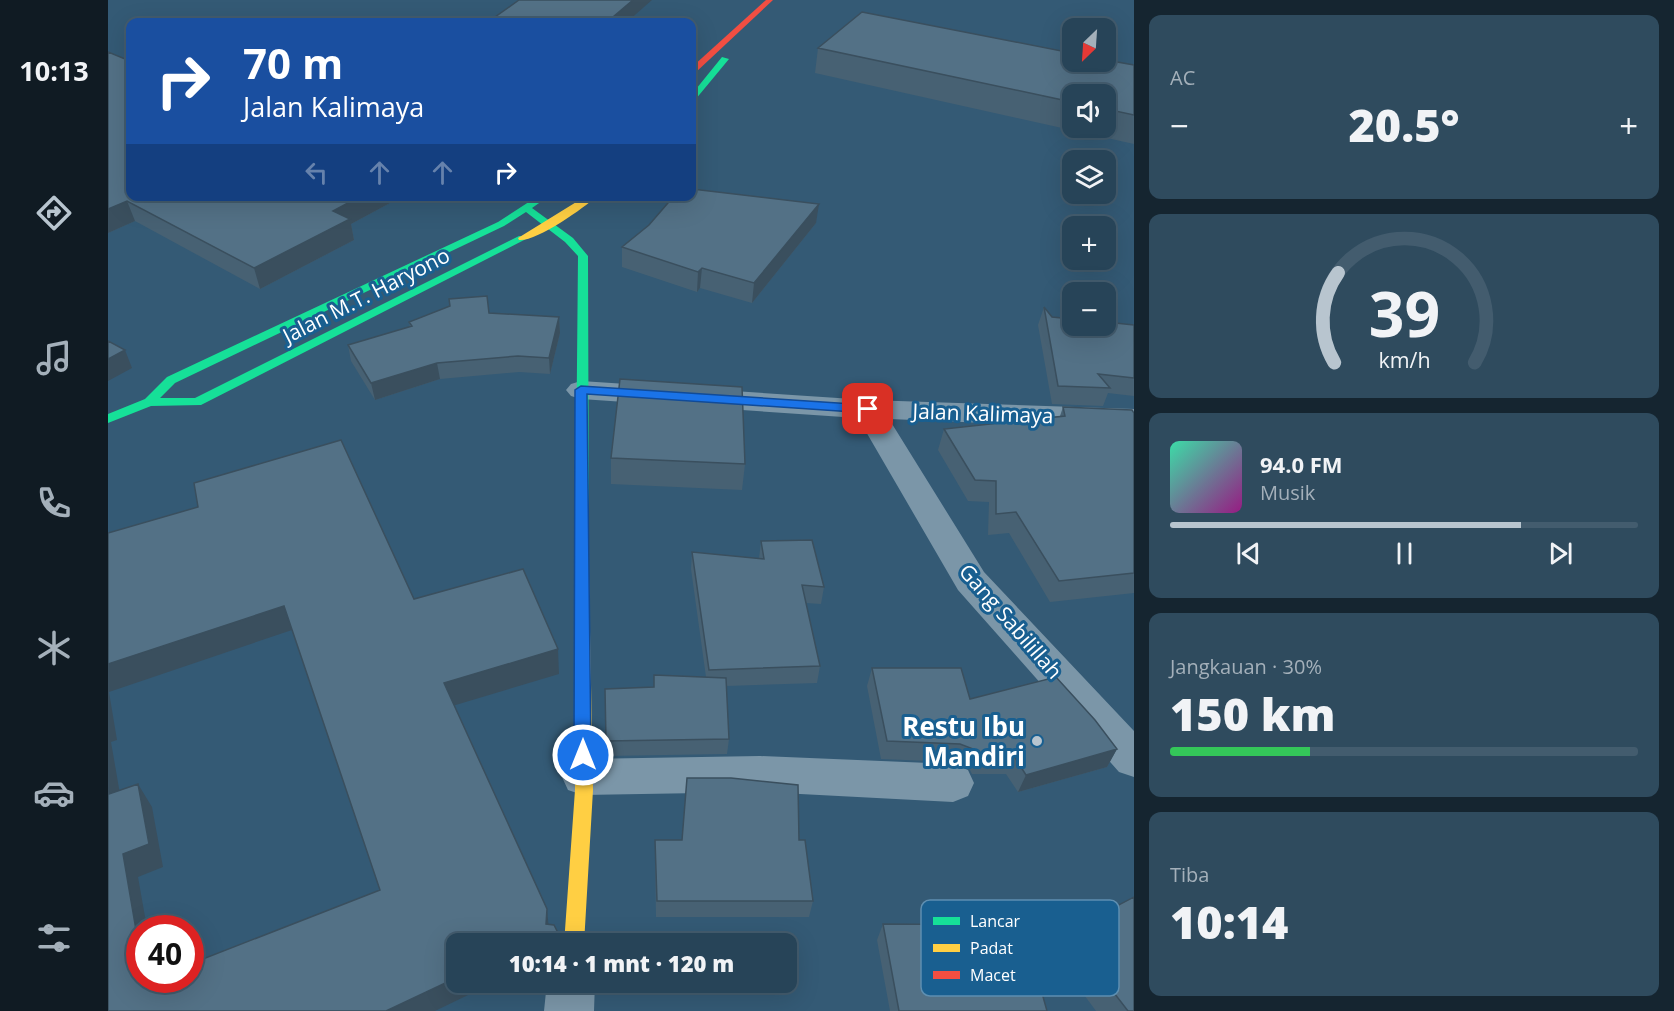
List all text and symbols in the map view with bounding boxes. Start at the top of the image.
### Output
north arrow [1062,18,1116,72]
map controls [1062,18,1116,336]
text: 70 m [243,34,343,91]
icon: right [144,42,222,120]
text: 10:13 [19,52,89,89]
text: AC [1170,64,1195,91]
button: sound [1062,84,1116,138]
text: Jalan Kalimaya [243,88,424,125]
text: 20.5° [1348,94,1460,155]
text: − [1170,103,1189,148]
text: + [1619,103,1638,148]
button: layers [1062,150,1116,204]
icon: left [300,156,333,189]
icon: ahead [363,156,396,189]
icon: ahead [426,156,459,189]
icon: right [489,156,522,189]
icon: directions [33,192,75,234]
button: + [1062,216,1116,270]
street label: Jalan M.T. Haryono [276,241,454,350]
text: 39 [1368,270,1440,355]
button: − [1062,282,1116,336]
icon: music [33,337,75,379]
text: km/h [1378,346,1430,375]
pin [842,383,893,434]
icon: arrive [851,392,884,425]
street label: Jalan Kalimaya [910,396,1054,429]
text: 94.0 FM [1260,449,1343,479]
text: Musik [1260,479,1315,506]
icon: phone [33,482,75,524]
icon: previous [1232,537,1265,570]
icon: pause [1388,537,1421,570]
icon: next [1544,537,1577,570]
street label: Gang Sabilillah [953,558,1069,684]
icon: climate [33,627,75,669]
text: Jangkauan · 30% [1170,653,1322,680]
text: 150 km [1170,683,1335,744]
place label: Restu Ibu Mandiri [902,708,1025,774]
position arrow [551,723,615,787]
marker: Restu Ibu Mandiri [1030,734,1044,748]
icon: car [33,772,75,814]
text: Tiba [1170,861,1209,888]
text: 10:14 [1170,891,1288,952]
legend [921,900,1119,996]
text: Lancar [970,910,1021,932]
speed limit sign: 40 [126,915,204,993]
icon: filters [33,917,75,959]
text: Padat [970,937,1013,959]
text: 10:14 · 1 mnt · 120 m [509,948,734,978]
text: Macet [970,964,1016,986]

